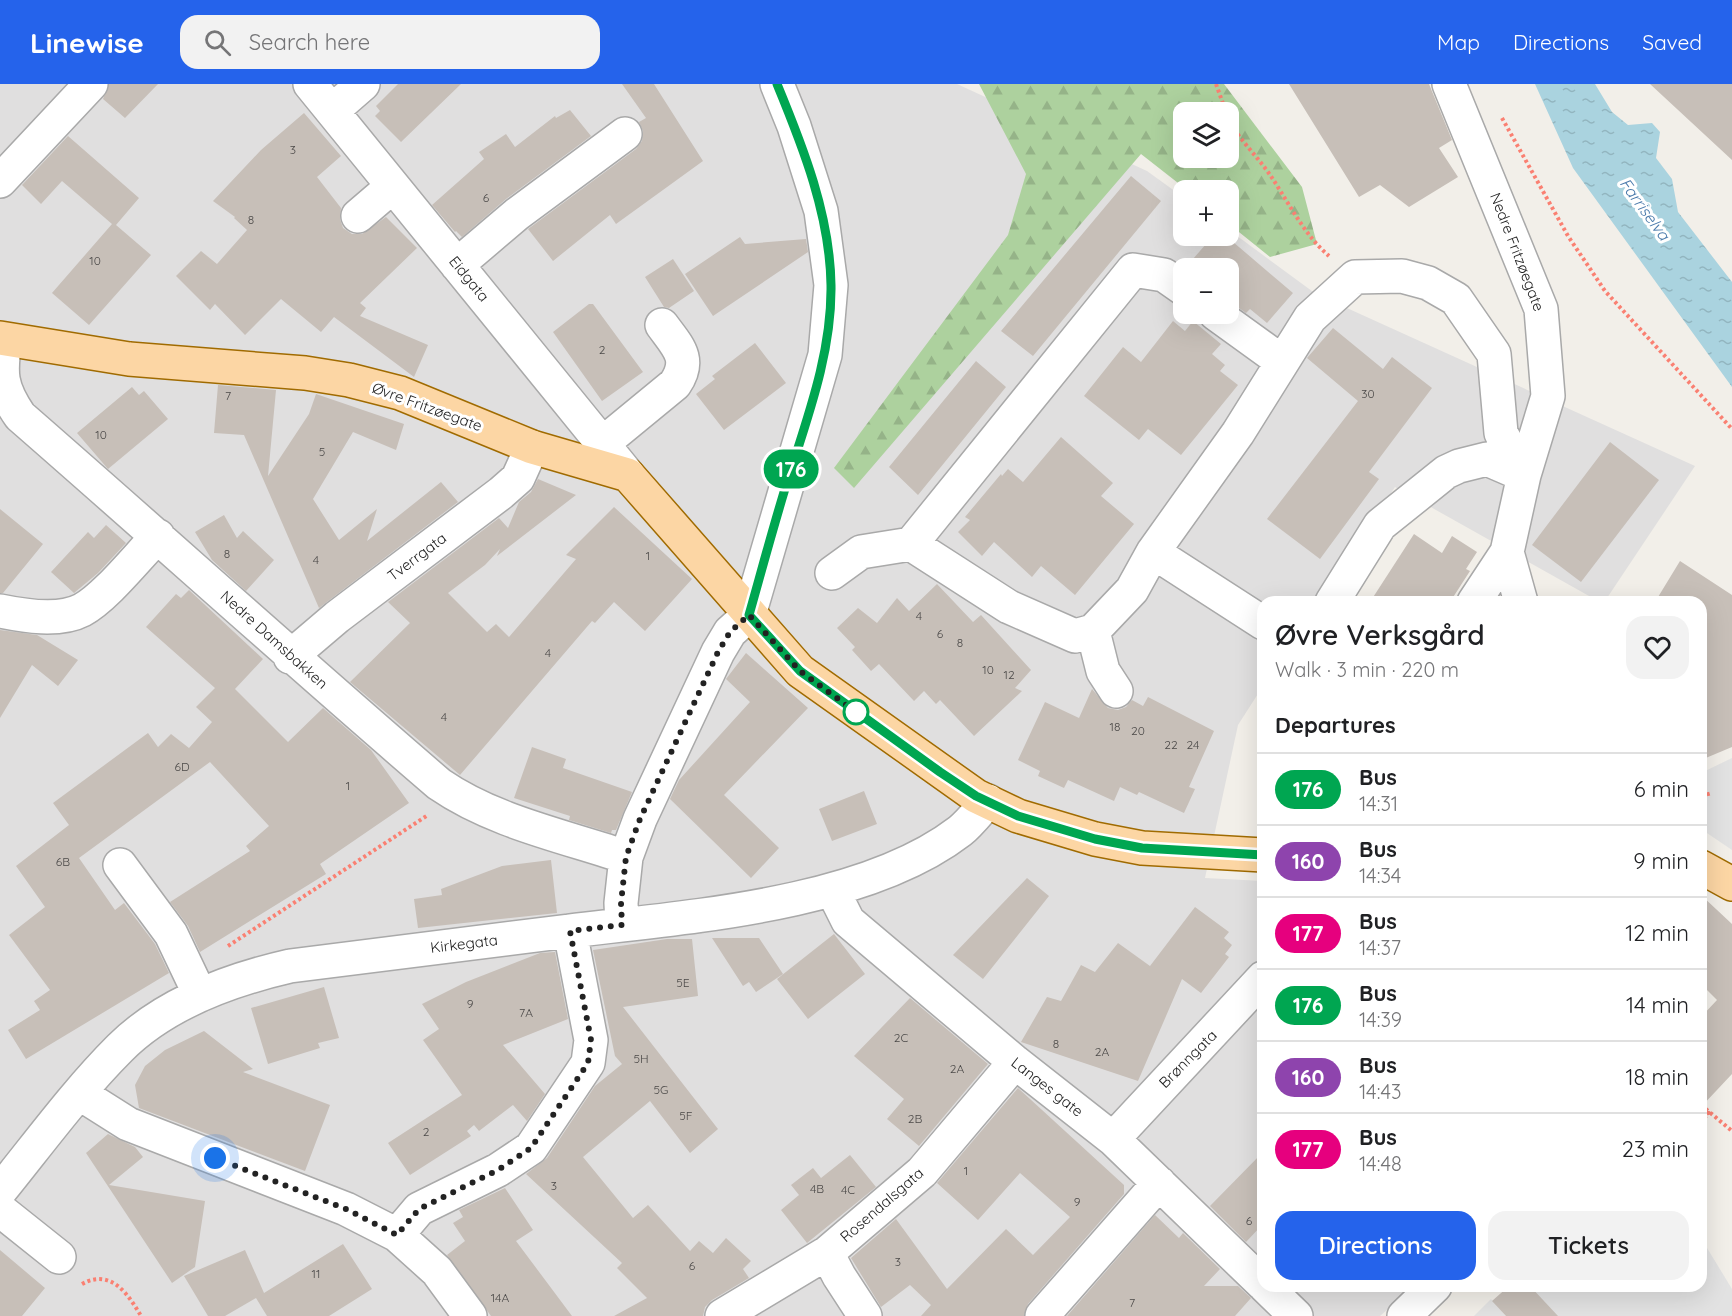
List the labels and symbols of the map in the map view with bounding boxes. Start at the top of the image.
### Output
house number: 3 [290,142,296,157]
water label: Farriselva [1616,174,1675,245]
house number: 6 [483,190,490,205]
street label: Nedre Fritzøegate [1486,190,1549,314]
house number: 8 [248,212,254,227]
street label: Eidgata [445,252,494,305]
house number: 10 [89,253,101,268]
house number: 2 [599,342,606,357]
street label: Øvre Fritzøegate [370,378,485,435]
house number: 30 [1361,386,1375,401]
house number: 7 [225,388,231,403]
house number: 10 [95,427,107,442]
house number: 5 [319,444,325,459]
line badge: 176 [756,450,826,488]
street label: Tverrgata [383,528,450,585]
house number: 8 [224,546,230,561]
house number: 1 [646,548,650,563]
house number: 4 [313,552,319,567]
street label: Nedre Damsbakken [217,586,332,693]
house number: 4 [916,608,922,623]
house number: 6 [937,626,944,641]
house number: 8 [957,635,963,650]
house number: 4 [545,645,551,660]
house number: 10 [982,662,994,677]
house number: 12 [1003,667,1015,682]
unlabelled marker [843,699,869,725]
house number: 4 [441,709,447,724]
house number: 18 [1110,719,1120,734]
house number: 20 [1131,723,1145,738]
house number: 22 [1164,737,1178,752]
house number: 24 [1187,737,1199,752]
house number: 6D [174,759,190,774]
house number: 1 [346,778,350,793]
house number: 6B [56,854,70,869]
street label: Kirkegata [429,930,499,957]
house number: 5E [676,975,690,990]
house number: 9 [467,996,474,1011]
house number: 7A [519,1005,533,1020]
street label: Brønngata [1155,1026,1221,1092]
house number: 2C [894,1030,908,1045]
house number: 8 [1053,1036,1059,1051]
house number: 2A [1095,1044,1109,1059]
house number: 5H [633,1051,649,1066]
street label: Langes gate [1007,1053,1087,1121]
house number: 2A [950,1061,964,1076]
house number: 5G [654,1082,668,1097]
house number: 5F [679,1108,693,1123]
house number: 2B [908,1111,922,1126]
house number: 2 [423,1124,430,1139]
your location [200,1143,230,1173]
street label: Rosendalsgata [836,1163,927,1246]
house number: 1 [964,1163,968,1178]
house number: 3 [551,1178,557,1193]
house number: 4B [810,1181,824,1196]
house number: 4C [841,1182,855,1197]
house number: 9 [1074,1194,1081,1209]
house number: 6 [1246,1213,1253,1228]
house number: 3 [895,1254,901,1269]
house number: 6 [689,1258,696,1273]
house number: 11 [312,1266,320,1281]
house number: 14A [491,1290,509,1305]
house number: 7 [1129,1295,1135,1310]

